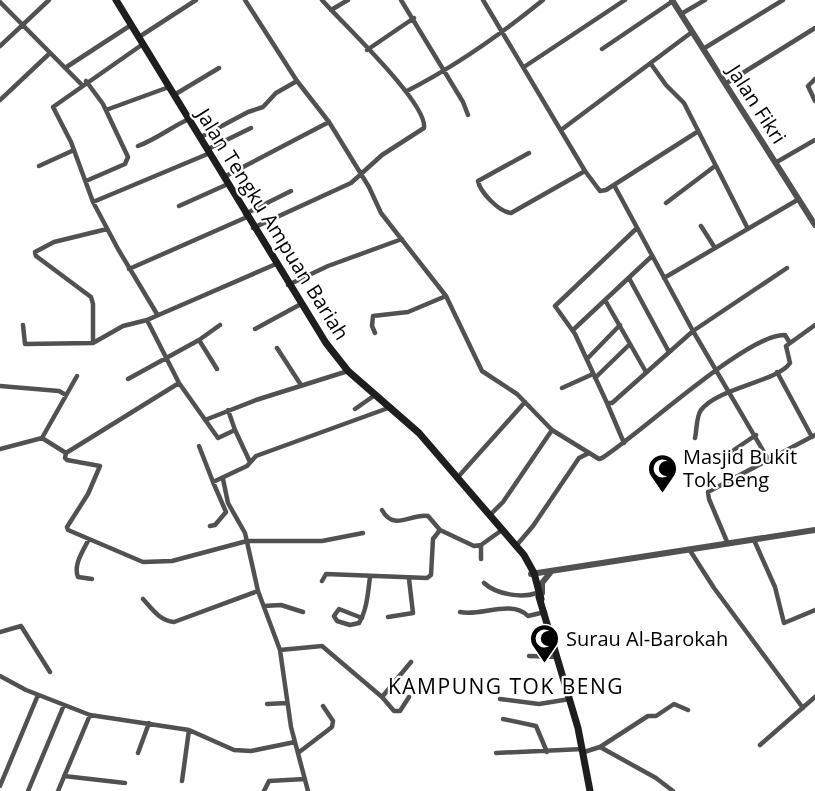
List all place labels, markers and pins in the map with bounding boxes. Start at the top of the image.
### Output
place label: Masjid Bukit Tok Beng [683,443,797,493]
mosque icon: Masjid Bukit Tok Beng [646,452,678,494]
mosque icon: Surau Al-Barokah [529,622,561,664]
place label: Surau Al-Barokah [566,625,728,652]

